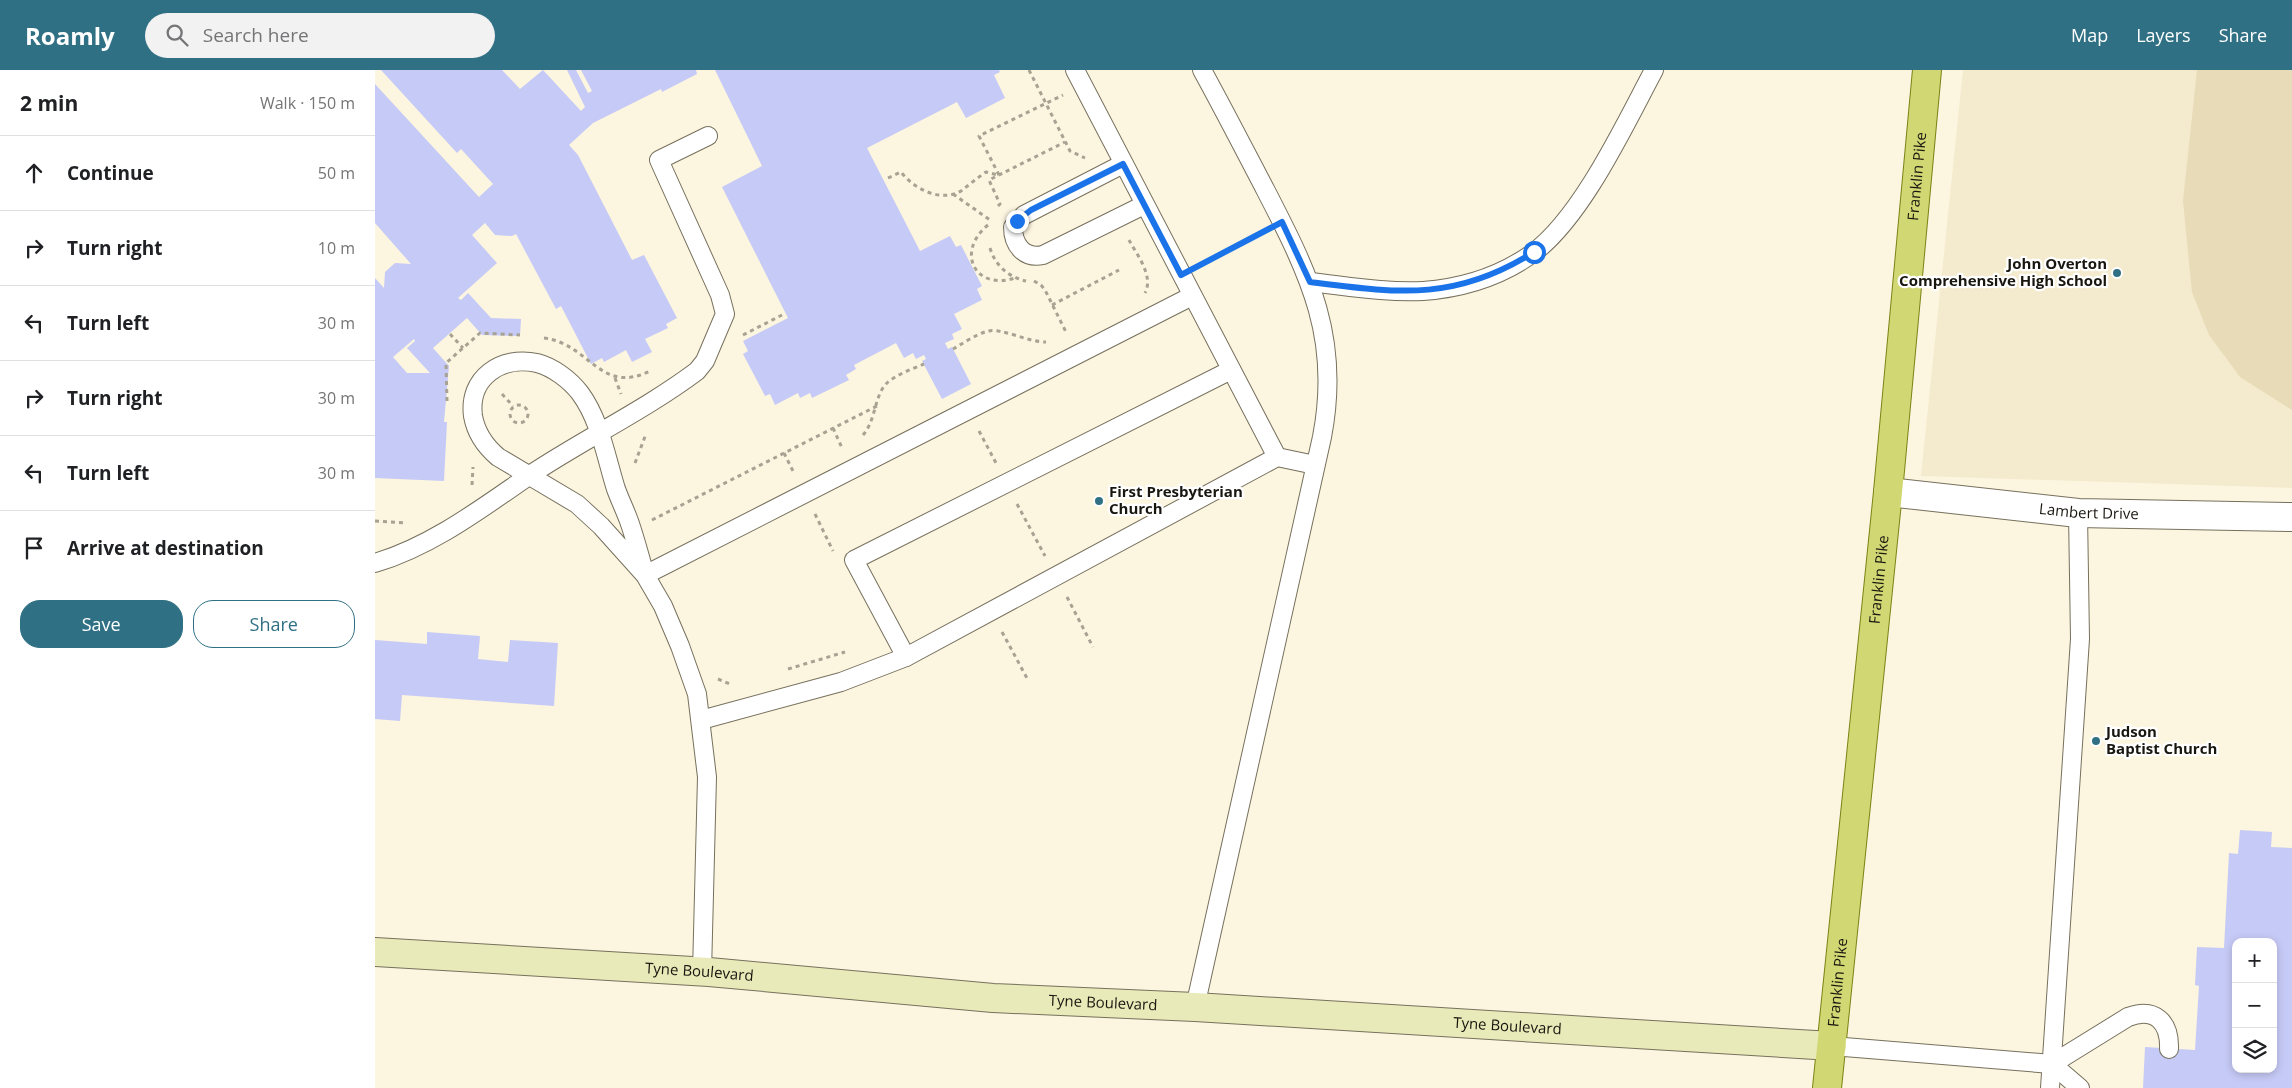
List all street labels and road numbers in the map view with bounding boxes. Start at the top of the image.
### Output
street label: Franklin Pike [1902,131,1930,222]
street label: Lambert Drive [2038,498,2139,523]
street label: Franklin Pike [1864,534,1893,625]
street label: Franklin Pike [1822,937,1851,1028]
street label: Tyne Boulevard [645,957,755,985]
street label: Tyne Boulevard [1048,989,1158,1014]
street label: Tyne Boulevard [1453,1012,1562,1038]

